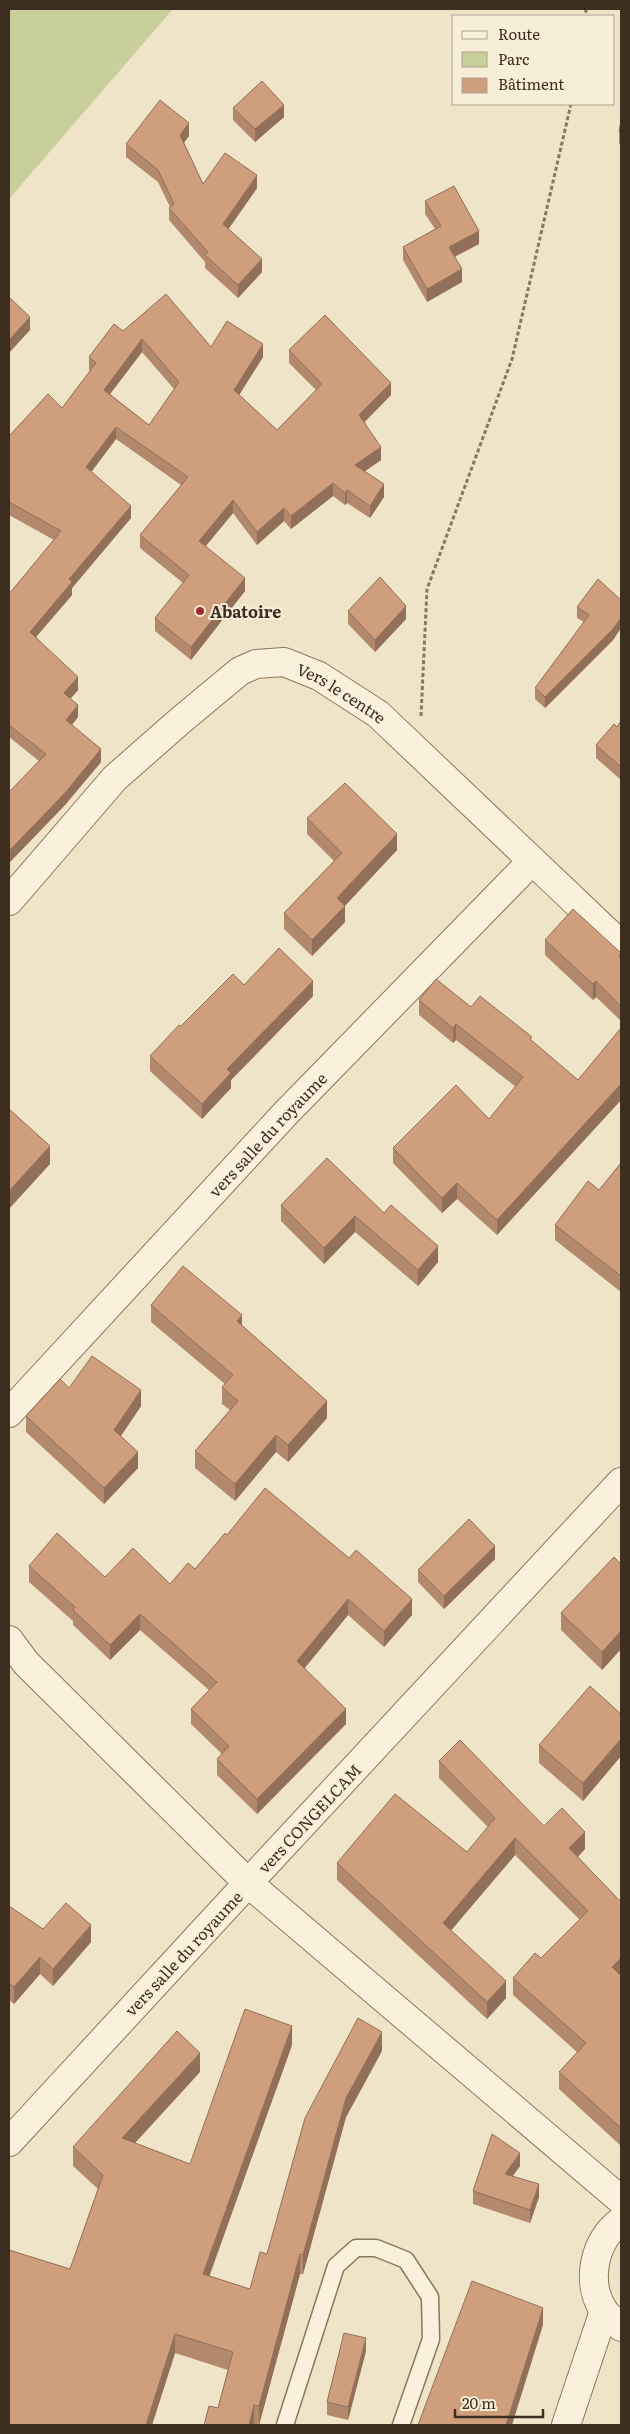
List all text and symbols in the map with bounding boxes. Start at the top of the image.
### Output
legend [452,15,615,105]
text: Route [498,22,540,45]
text: Parc [498,47,530,70]
text: Bâtiment [498,72,564,95]
place label: Abatoire [210,599,281,623]
marker: Abatoire [194,605,206,617]
street label: Vers le centre [293,656,392,728]
street label: vers salle du royaume [202,1066,332,1202]
street label: vers CONGELCAM [252,1758,366,1878]
street label: vers salle du royaume [118,1885,248,2021]
scale bar [455,2386,542,2418]
text: 20 m [462,2391,496,2414]

